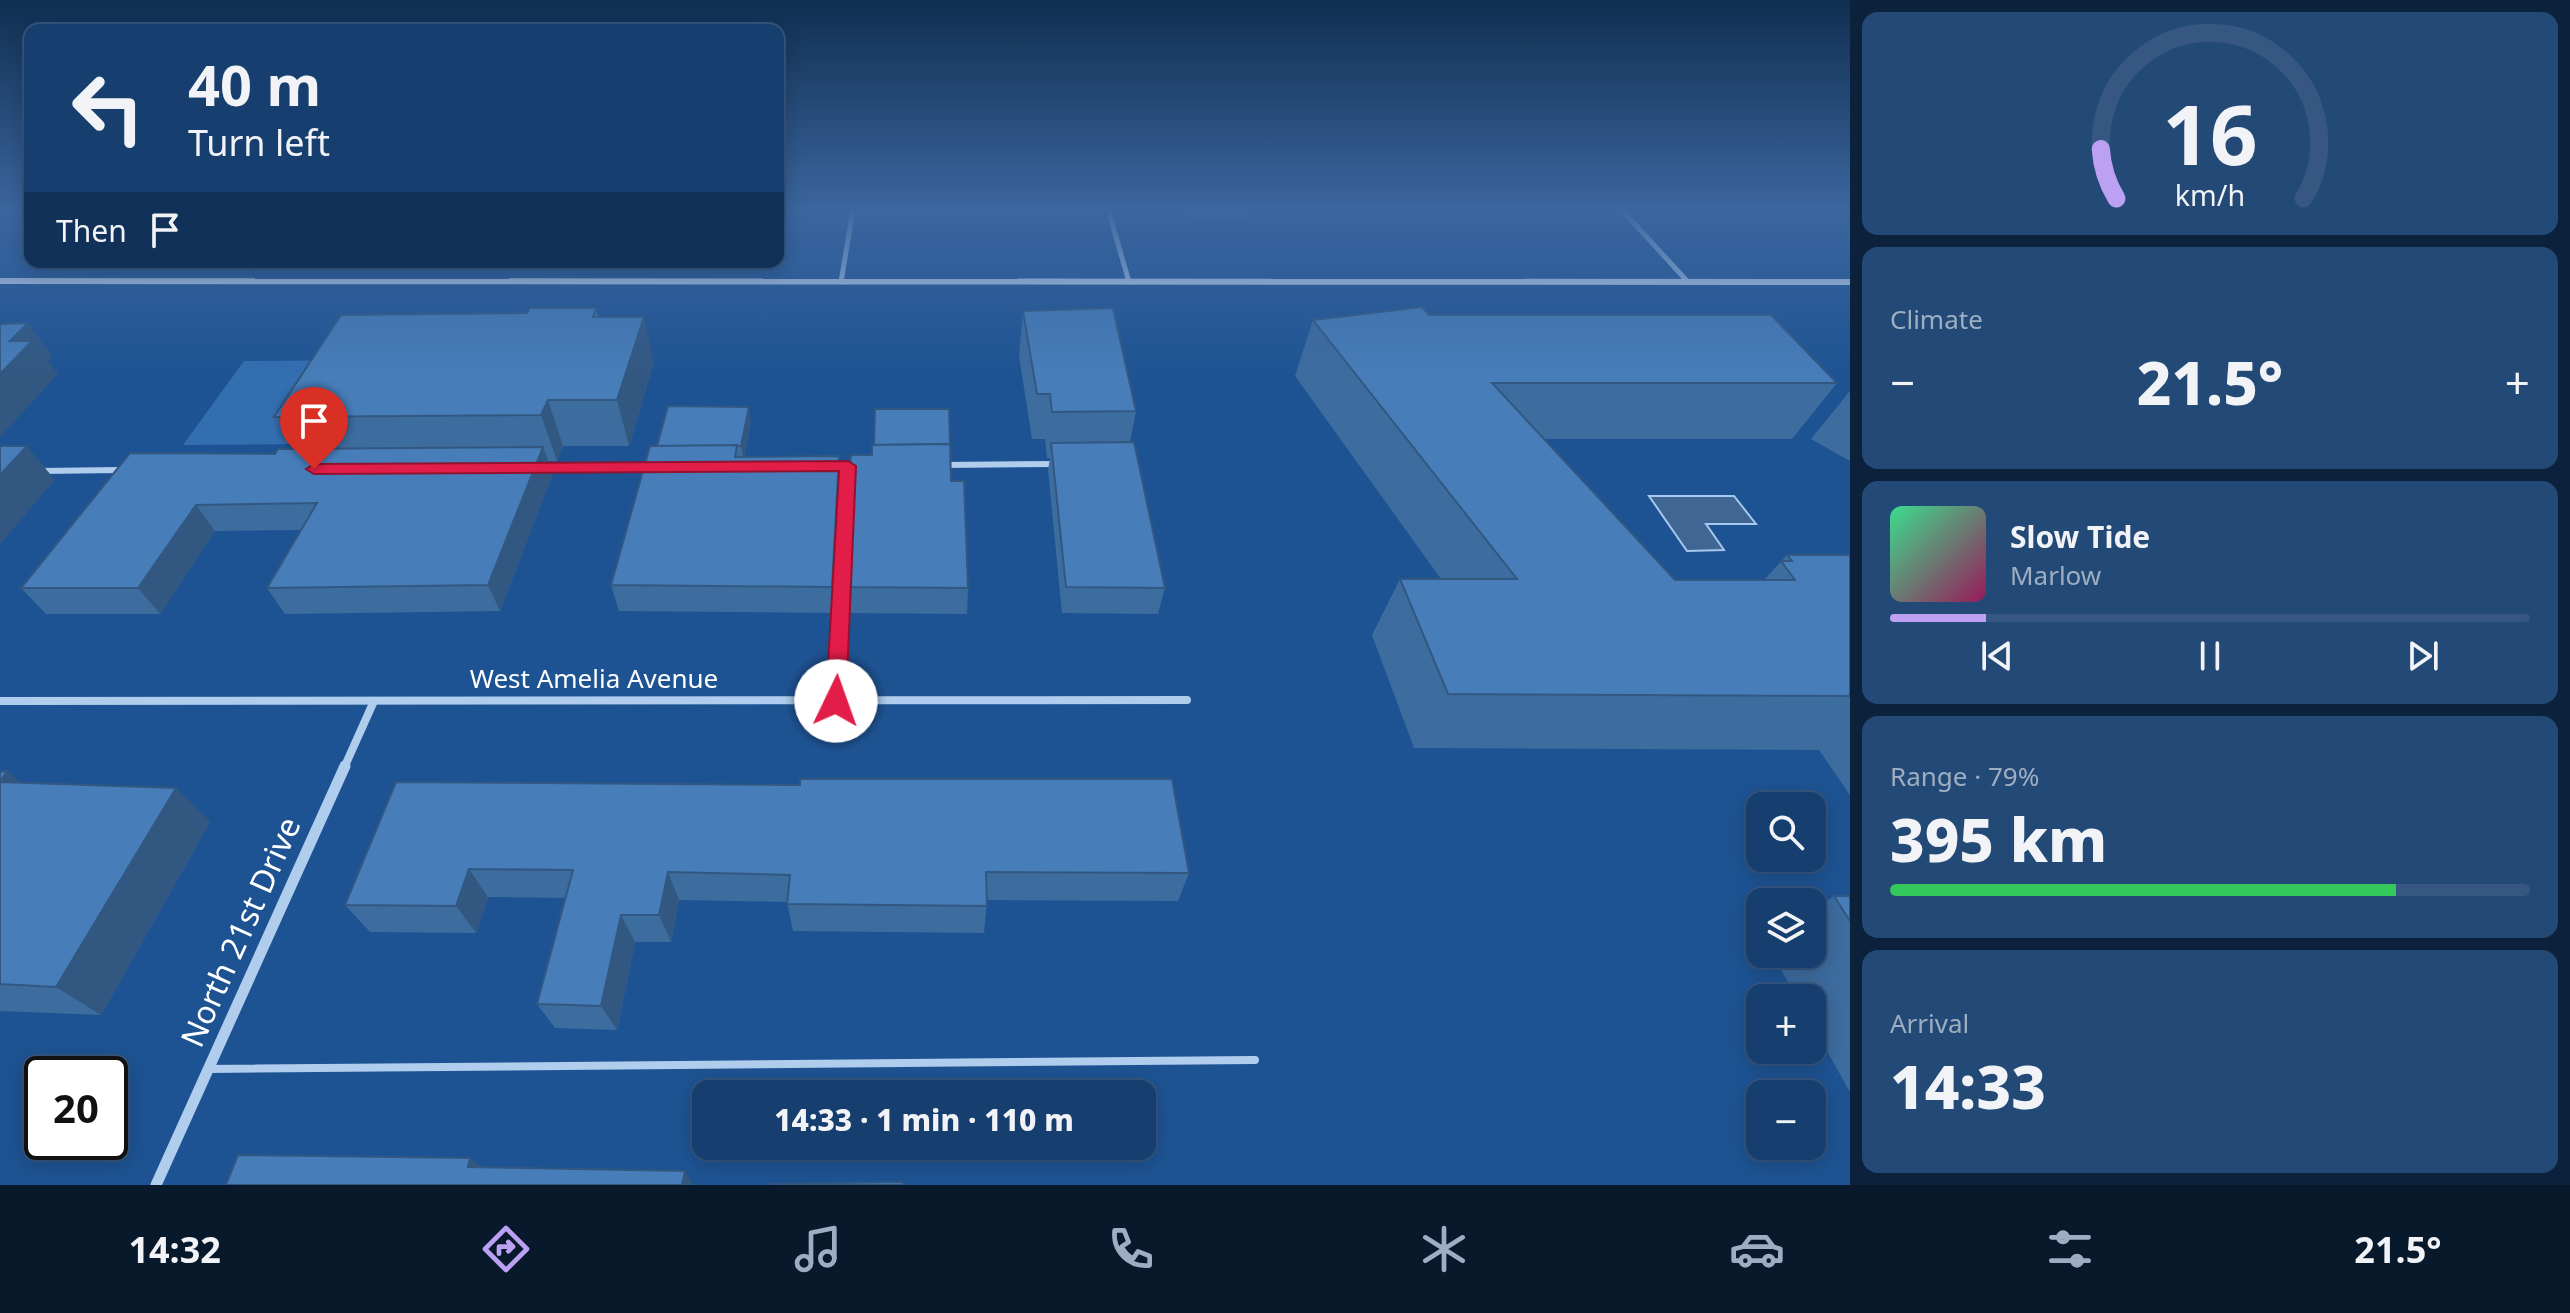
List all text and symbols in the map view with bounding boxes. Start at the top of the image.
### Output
text: 40 m [188,46,321,122]
icon: left [56,56,160,160]
text: 16 [2162,76,2258,189]
text: Turn left [188,118,330,167]
text: km/h [2175,175,2245,214]
icon: arrive [143,208,187,252]
text: Then [56,210,127,251]
text: Climate [1890,301,1983,337]
text: 21.5° [2137,341,2283,423]
text: − [1890,352,1915,412]
text: + [2505,352,2530,412]
pin [280,387,348,469]
icon: arrive [292,399,336,443]
text: Slow Tide [2010,516,2150,557]
text: Marlow [2010,557,2101,593]
icon: previous [1975,634,2019,678]
icon: pause [2188,634,2232,678]
icon: next [2401,634,2445,678]
position arrow [794,659,878,743]
street label: West Amelia Avenue [470,660,718,696]
text: Range · 79% [1890,758,2039,794]
map controls [1746,792,1826,1160]
button: search [1746,792,1826,872]
text: 395 km [1890,798,2107,880]
street label: North 21st Drive [170,810,310,1053]
button: layers [1746,888,1826,968]
button: + [1746,984,1826,1064]
text: Arrival [1890,1005,1969,1041]
text: 14:33 [1890,1045,2046,1127]
speed limit sign: 20 [24,1056,128,1160]
button: − [1746,1080,1826,1160]
text: 14:33 · 1 min · 110 m [774,1099,1074,1140]
icon: directions [478,1221,534,1277]
icon: music [790,1221,846,1277]
icon: phone [1103,1221,1159,1277]
icon: climate [1416,1221,1472,1277]
icon: car [1729,1221,1785,1277]
icon: filters [2042,1221,2098,1277]
text: 14:32 [128,1225,221,1274]
text: 21.5° [2354,1225,2442,1274]

